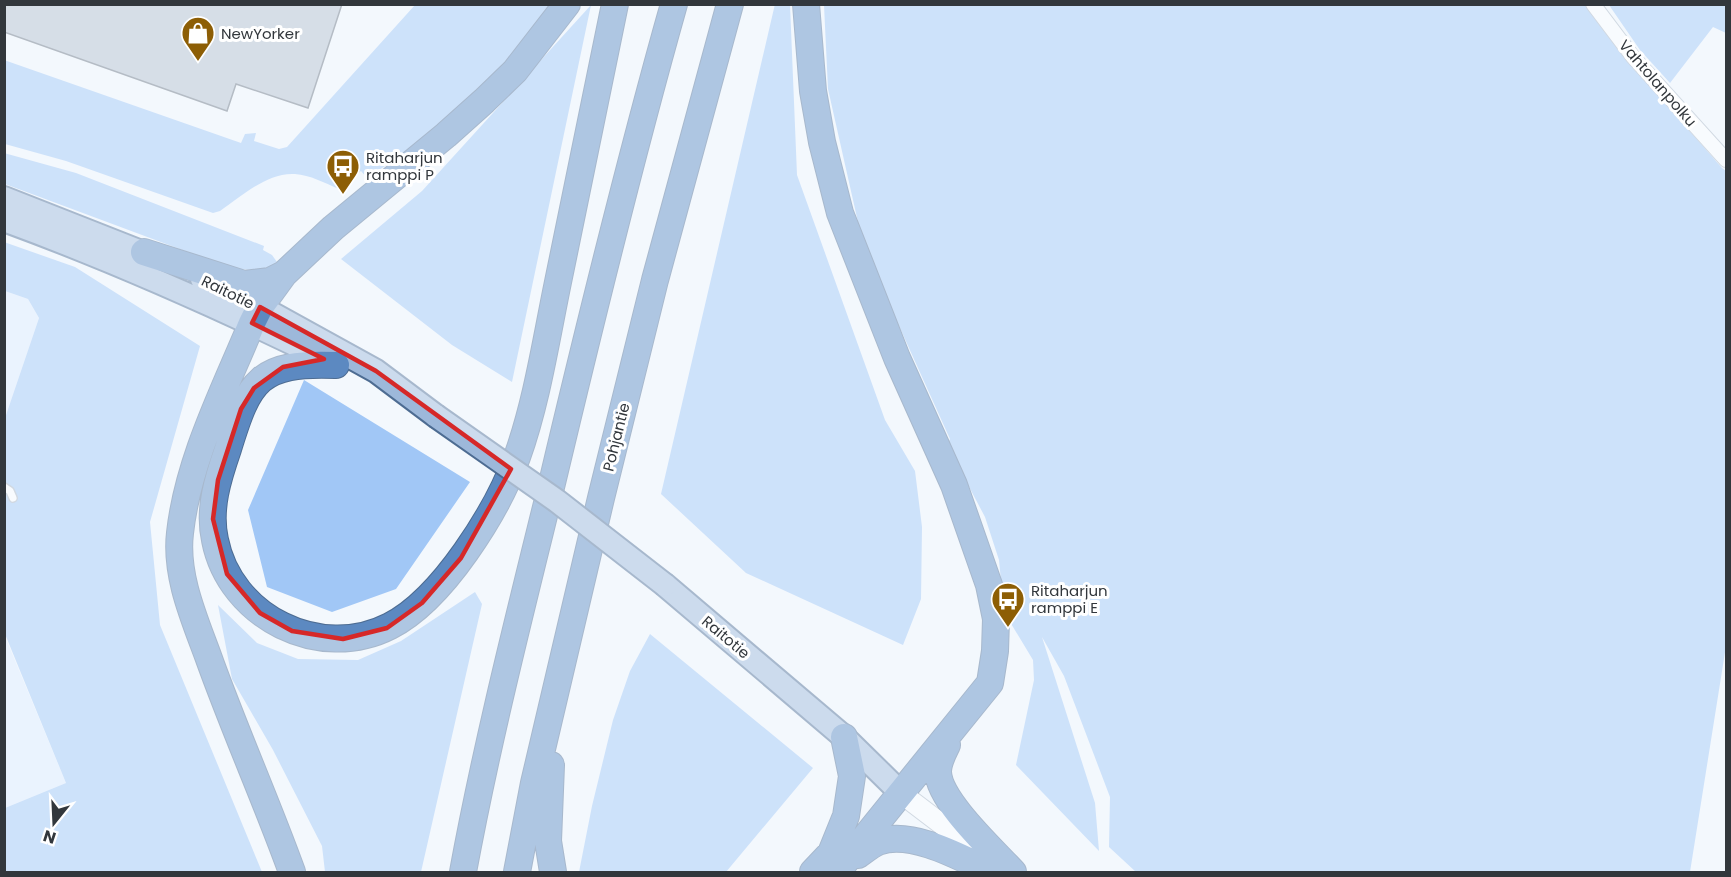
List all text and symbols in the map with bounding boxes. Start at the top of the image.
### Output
shop icon: NewYorker [180,15,216,62]
place label: NewYorker [221,23,300,44]
street label: Vahtolanpolku [1614,35,1702,131]
place label: Ritaharjun ramppi P [366,147,443,185]
bus stop icon: Ritaharjun ramppi P [325,148,361,195]
street label: Raitotie [198,270,258,314]
street label: Pohjantie [597,401,635,473]
place label: Ritaharjun ramppi E [1031,580,1108,618]
bus stop icon: Ritaharjun ramppi E [990,581,1026,628]
street label: Raitotie [698,611,754,663]
north arrow [24,793,84,853]
text: N [40,824,59,850]

